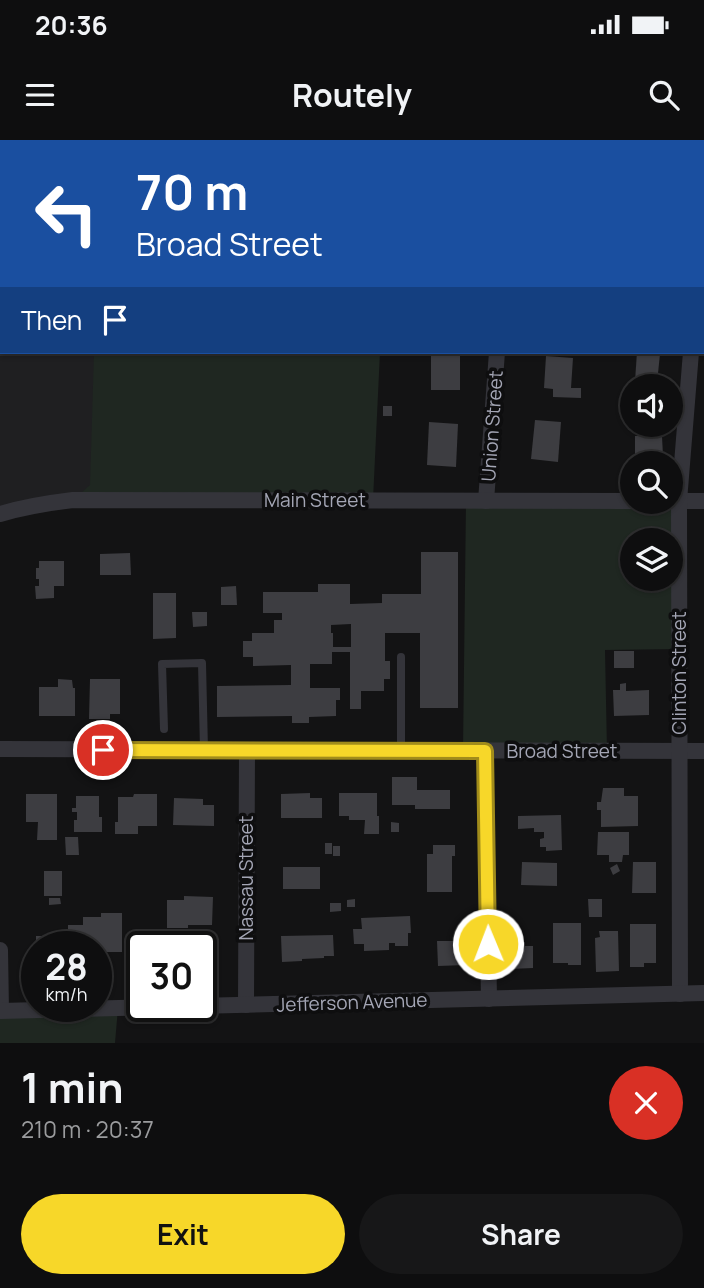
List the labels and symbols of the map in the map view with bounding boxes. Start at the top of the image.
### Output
street label: Union Street [475,370,509,482]
street label: Main Street [264,487,366,513]
street label: Clinton Street [666,611,692,735]
pin [73,720,133,780]
street label: Broad Street [507,738,617,764]
street label: Nassau Street [233,816,259,940]
position arrow [451,907,525,981]
speed limit sign: 30 [126,931,217,1022]
street label: Jefferson Avenue [276,986,428,1018]

